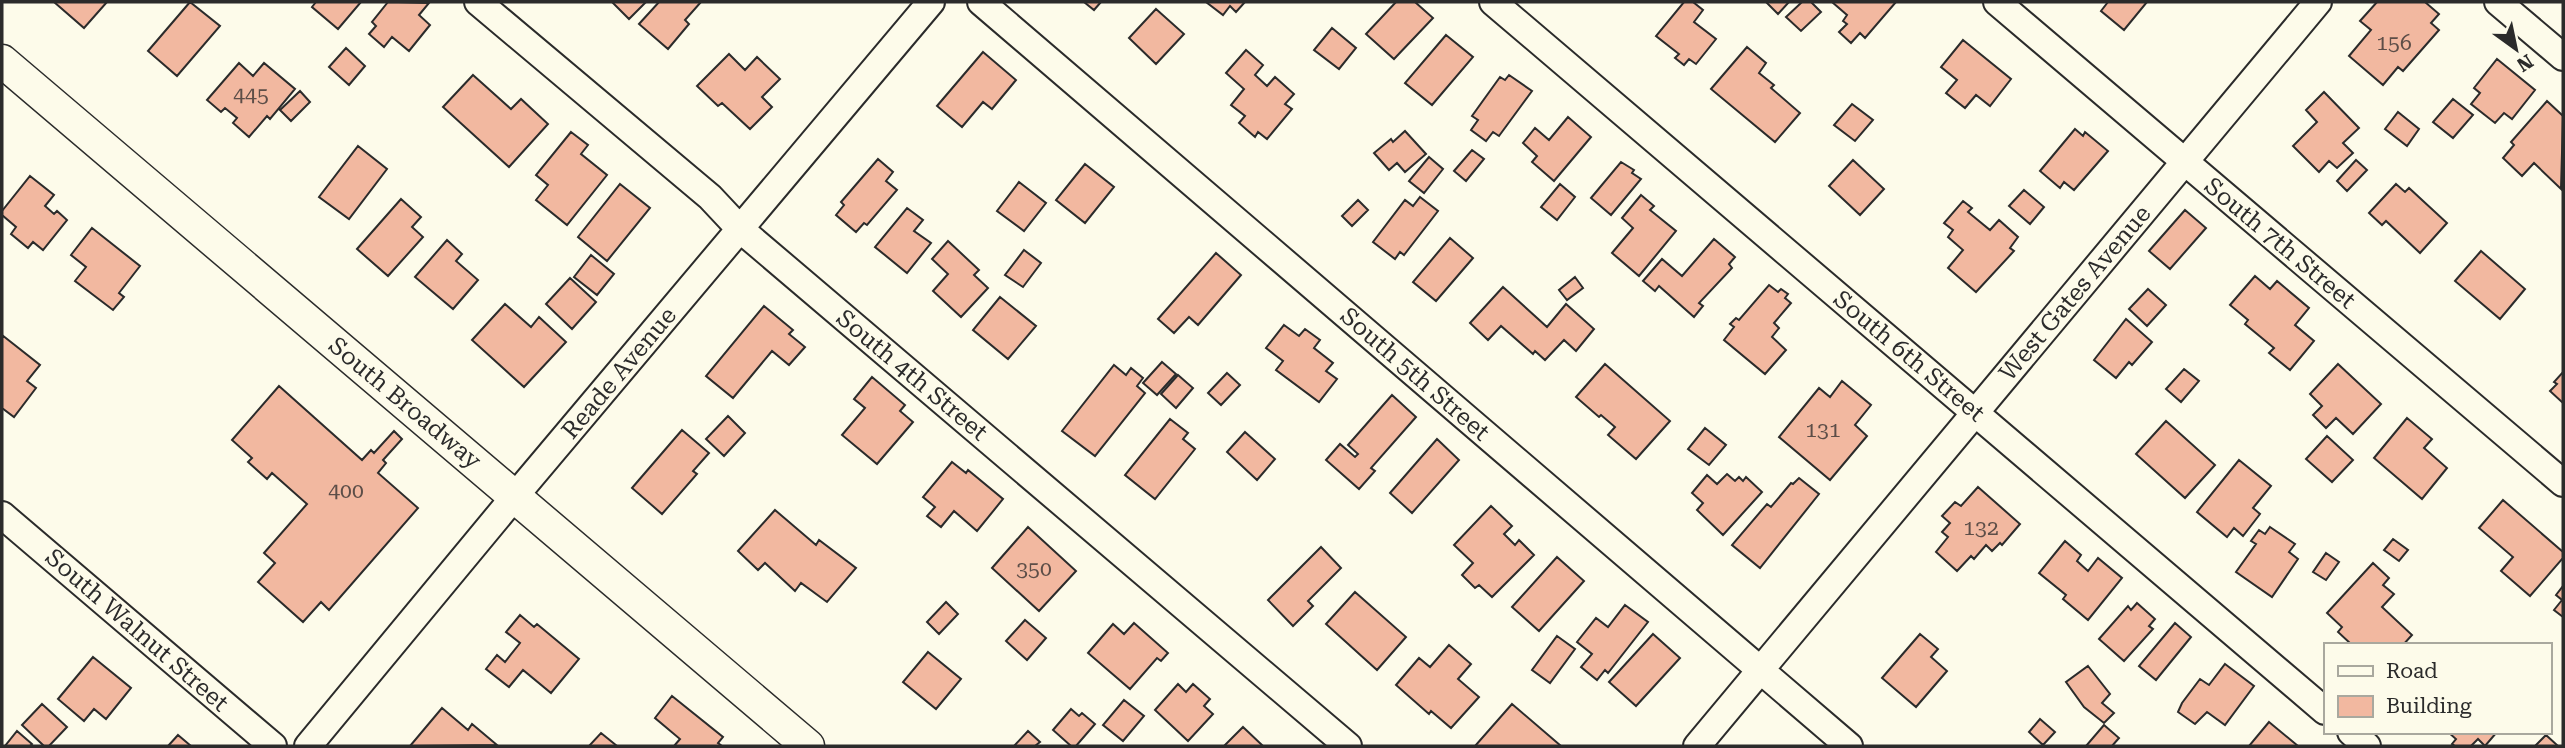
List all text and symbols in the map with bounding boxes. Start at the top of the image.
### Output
north arrow [2481,14,2551,84]
house number: 156 [2376,31,2412,55]
text: N [2512,49,2537,77]
house number: 445 [233,83,269,107]
street label: South 7th Street [2199,172,2361,314]
street label: West Gates Avenue [1994,200,2156,386]
street label: South 6th Street [1828,285,1990,427]
street label: Reade Avenue [556,302,682,444]
street label: South 5th Street [1335,302,1495,446]
street label: South 4th Street [831,304,993,446]
street label: South Broadway [323,331,487,475]
house number: 131 [1805,418,1841,442]
house number: 400 [328,479,364,503]
house number: 132 [1963,516,1999,540]
street label: South Walnut Street [40,543,234,717]
house number: 350 [1016,557,1052,581]
legend [2324,643,2551,734]
text: Road [2386,659,2438,683]
text: Building [2386,694,2472,718]

